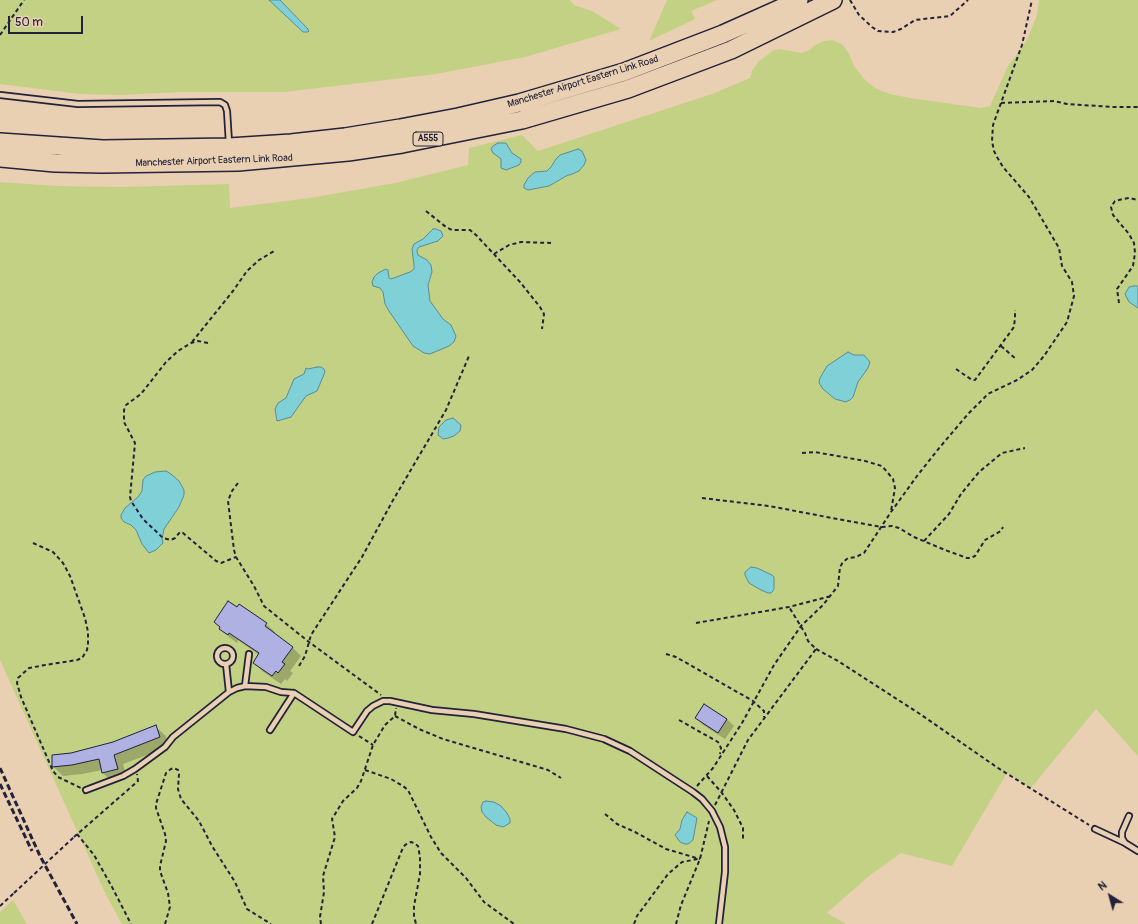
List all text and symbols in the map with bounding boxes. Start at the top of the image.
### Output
scale bar [10,8,85,34]
text: 50 m [15,15,43,30]
street label: Manchester Airport Eastern Link Road [506,53,660,111]
road number: A555 [413,132,443,146]
street label: Manchester Airport Eastern Link Road [135,152,293,170]
north arrow [1090,876,1130,916]
text: N [1096,879,1109,893]

